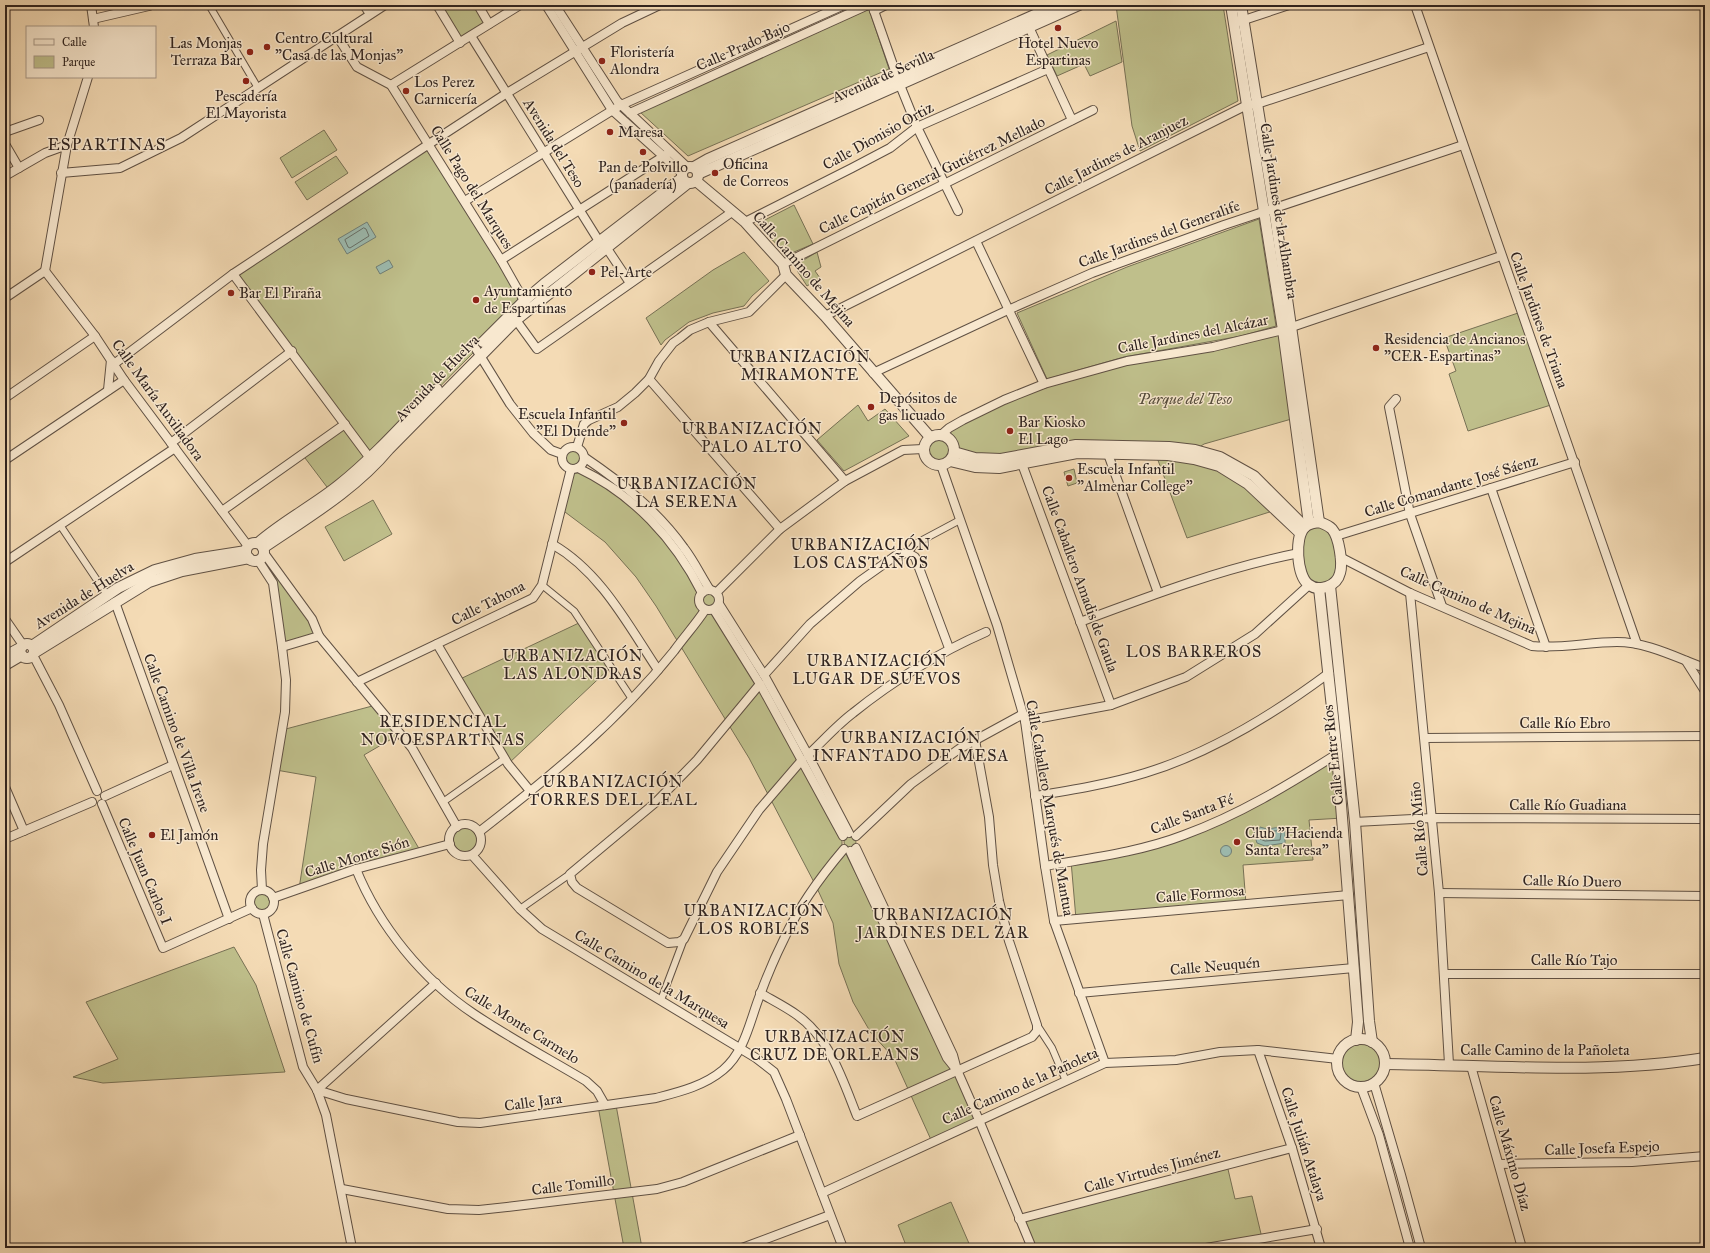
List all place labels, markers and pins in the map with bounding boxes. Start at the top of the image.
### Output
marker: Hotel Nuevo Espartinas [1053,23,1063,33]
place label: Centro Cultural "Casa de las Monjas" [275,29,403,64]
place label: Las Monjas Terraza Bar [169,34,242,69]
place label: Hotel Nuevo Espartinas [1018,34,1099,69]
marker: Centro Cultural "Casa de las Monjas" [262,42,272,52]
place label: Floristería Alondra [609,43,675,78]
marker: Las Monjas Terraza Bar [245,47,255,57]
marker: Floristería Alondra [597,56,607,66]
place label: Los Perez Carnicería [414,73,478,108]
marker: Pescadería El Mayorista [241,76,251,86]
marker: Los Perez Carnicería [401,86,411,96]
place label: Pescadería El Mayorista [205,87,287,122]
place label: Maresa [618,123,664,141]
marker: Maresa [605,127,615,137]
marker: Pan de Polvillo (panadería) [638,147,648,157]
place label: Oficina de Correos [723,155,788,190]
place label: Pan de Polvillo (panadería) [598,158,688,194]
marker: Oficina de Correos [710,168,720,178]
place label: Pel-Arte [600,263,652,281]
marker: Pel-Arte [587,267,597,277]
place label: Ayuntamiento de Espartinas [483,282,573,317]
place label: Bar El Piraña [239,284,322,302]
marker: Bar El Piraña [226,288,236,298]
marker: Ayuntamiento de Espartinas [471,295,481,305]
place label: Residencia de Ancianos "CER-Espartinas" [1384,330,1525,365]
marker: Residencia de Ancianos "CER-Espartinas" [1371,343,1381,353]
place label: Depósitos de gas licuado [879,389,957,424]
marker: Depósitos de gas licuado [866,402,876,412]
place label: Escuela Infantil "El Duende" [518,405,617,440]
place label: Bar Kiosko El Lago [1018,413,1086,448]
marker: Escuela Infantil "El Duende" [619,418,629,428]
marker: Bar Kiosko El Lago [1005,426,1015,436]
place label: Escuela Infantil "Almenar College" [1077,460,1193,495]
marker: Escuela Infantil "Almenar College" [1064,473,1074,483]
place label: Club "Hacienda Santa Teresa" [1245,824,1343,859]
place label: El Jamón [160,826,218,845]
marker: El Jamón [147,830,157,840]
marker: Club "Hacienda Santa Teresa" [1232,837,1242,847]

